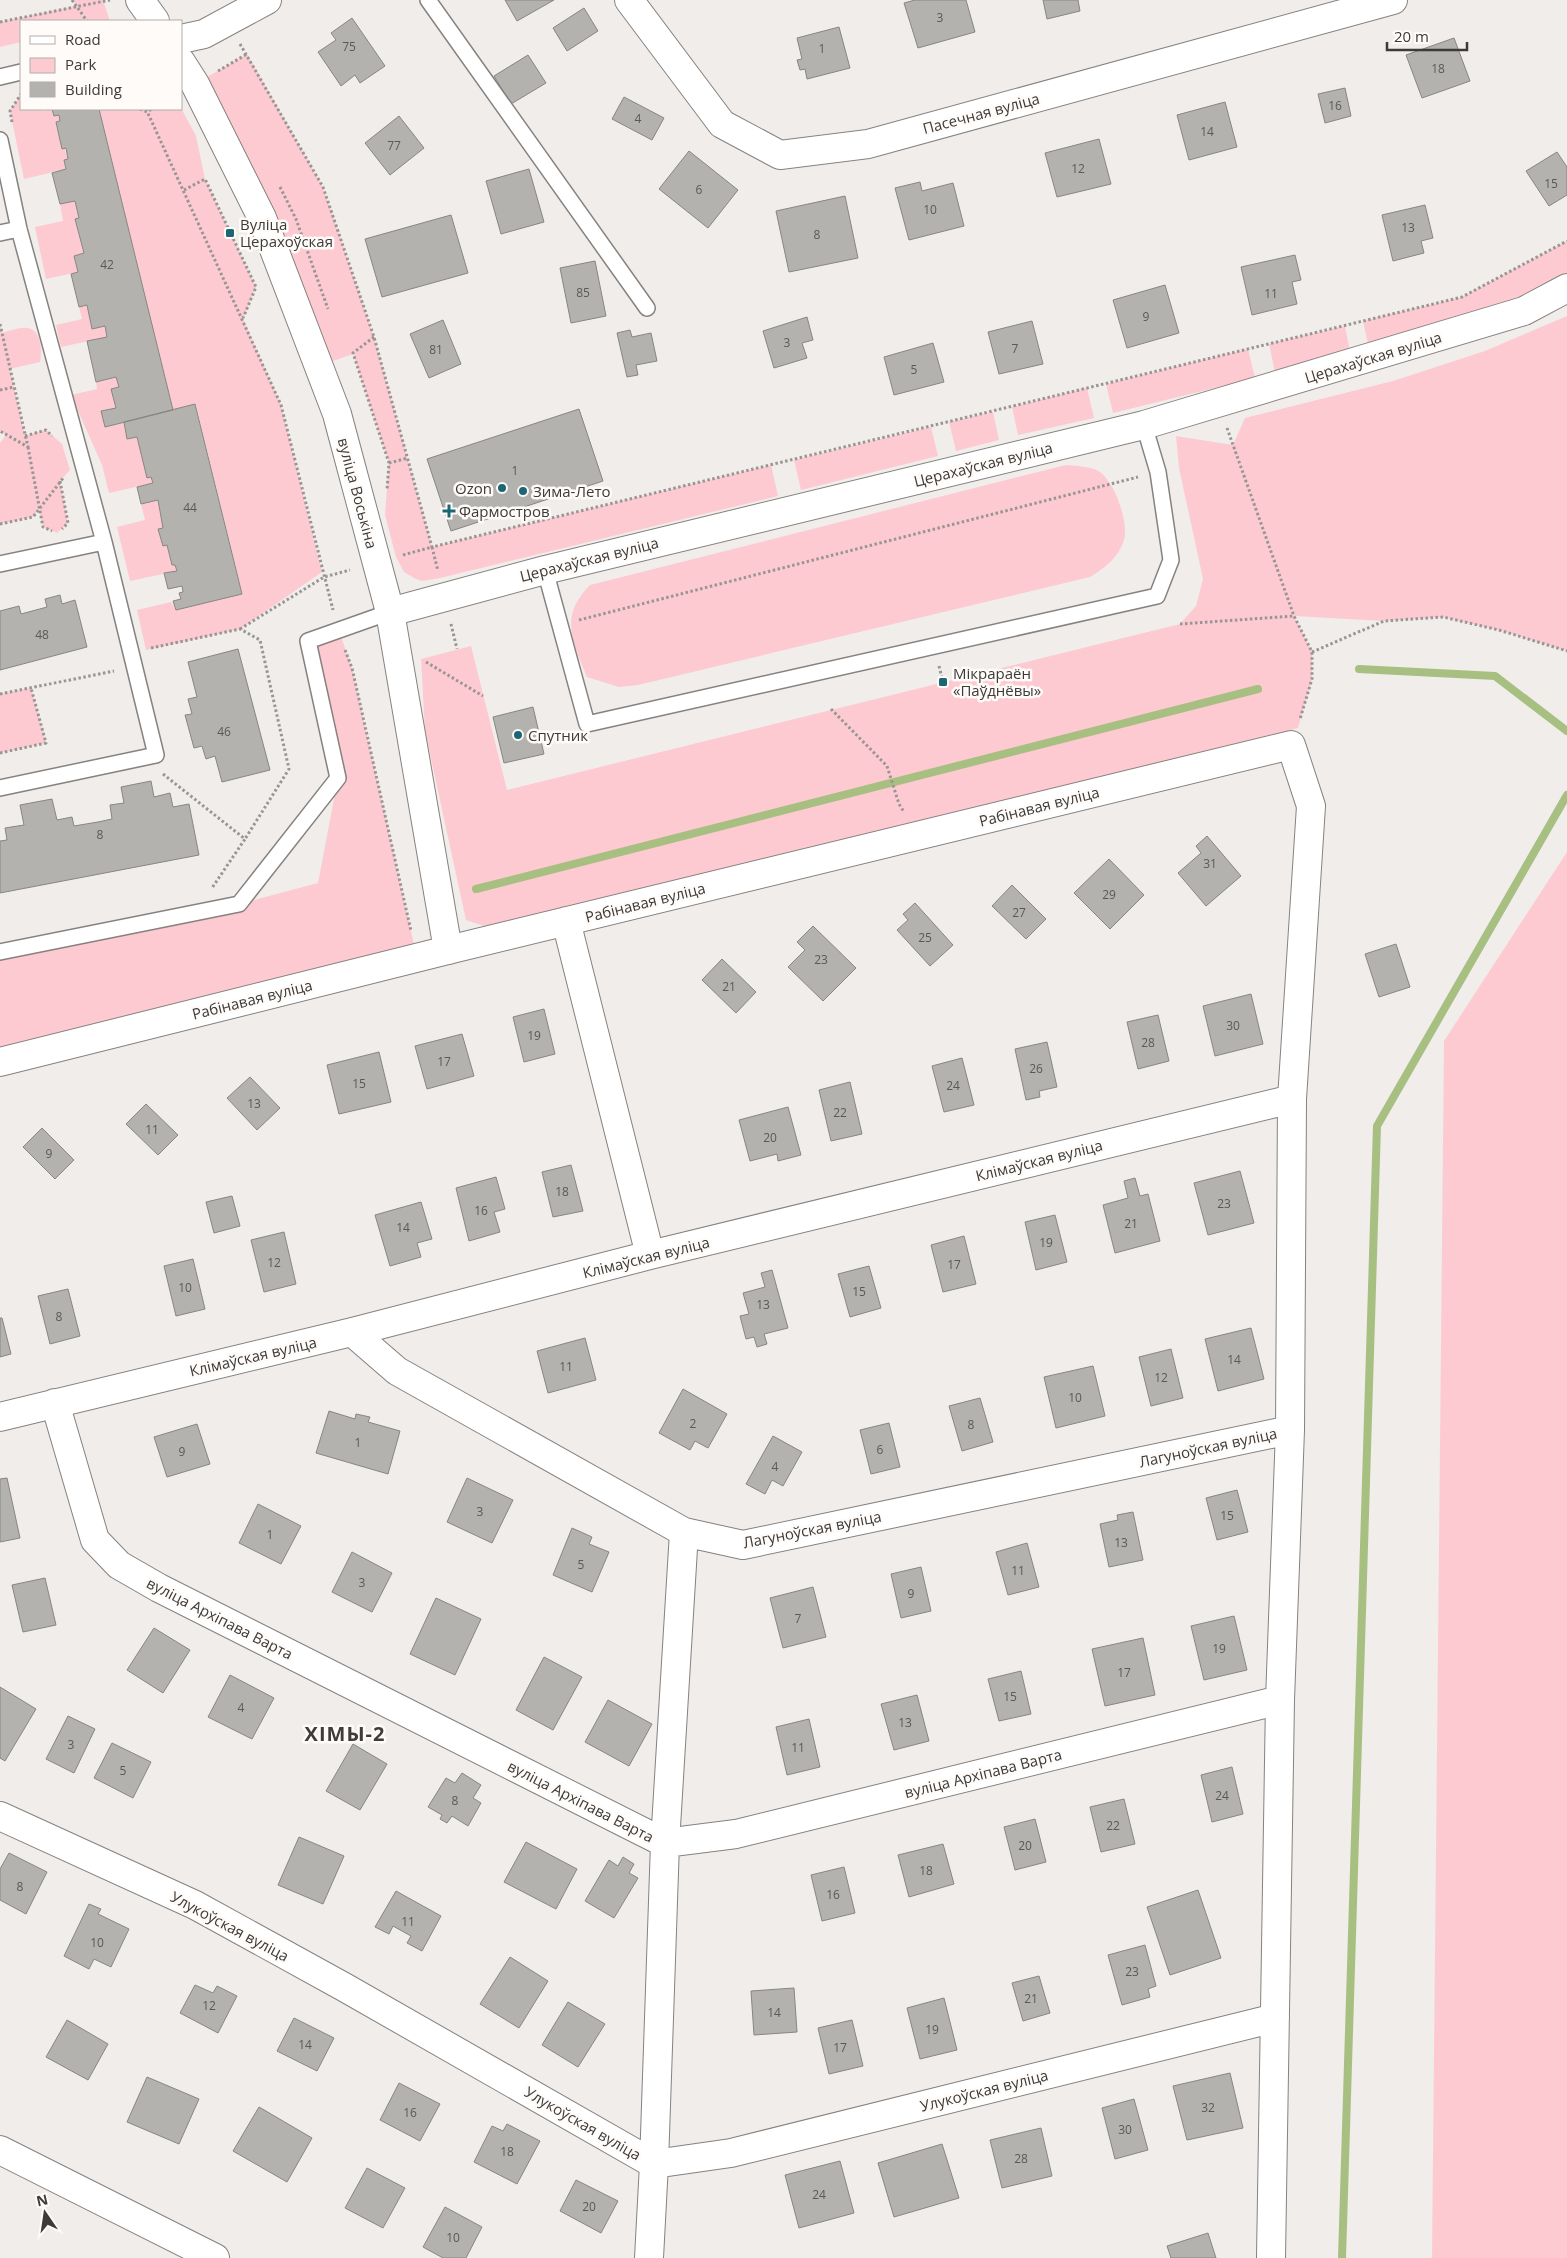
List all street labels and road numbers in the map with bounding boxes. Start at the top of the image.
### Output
street label: Пасечная вуліца [920,88,1042,138]
street label: Церахаўская вуліца [1302,327,1444,387]
street label: вуліца Воськіна [334,435,382,551]
street label: Церахаўская вуліца [912,437,1054,491]
street label: Церахаўская вуліца [518,532,660,586]
street label: Рабінавая вуліца [977,781,1101,831]
street label: Рабінавая вуліца [583,877,707,927]
street label: Рабінавая вуліца [190,974,314,1024]
street label: Клімаўская вуліца [973,1135,1105,1185]
street label: Клімаўская вуліца [580,1232,712,1282]
street label: Клімаўская вуліца [187,1332,319,1380]
street label: Лагуноўская вуліца [1137,1423,1279,1471]
street label: Лагуноўская вуліца [741,1506,883,1552]
street label: вуліца Архіпава Варта [144,1572,296,1664]
street label: вуліца Архіпава Варта [902,1744,1064,1802]
street label: вуліца Архіпава Варта [505,1755,657,1847]
street label: Улукоўская вуліца [167,1886,293,1966]
street label: Улукоўская вуліца [918,2064,1050,2116]
street label: Улукоўская вуліца [521,2081,645,2165]

